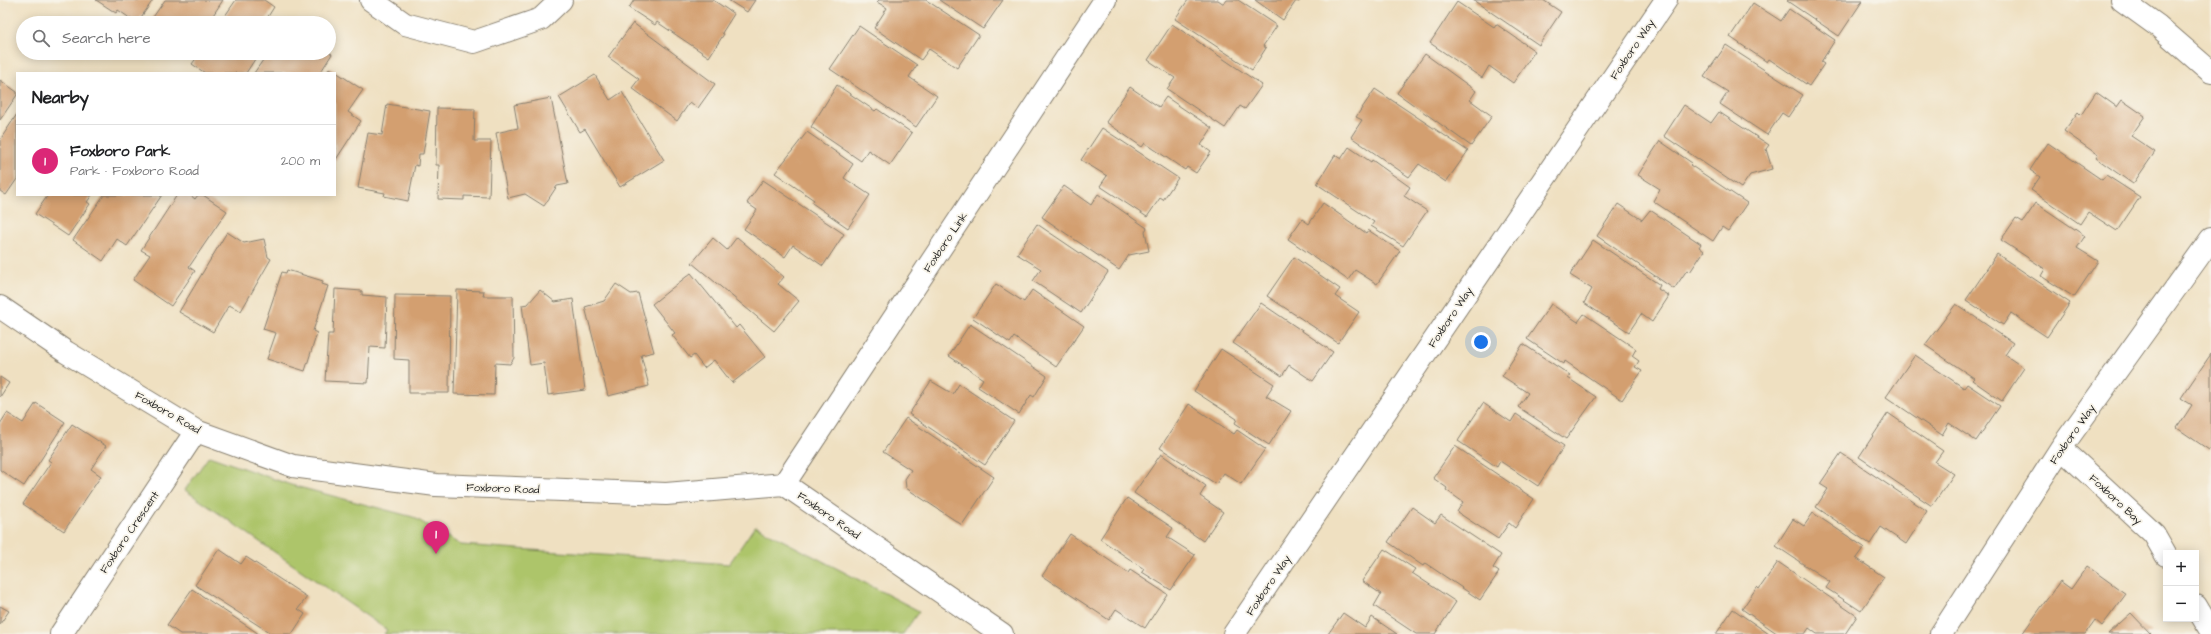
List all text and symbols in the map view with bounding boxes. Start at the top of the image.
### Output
search box [16,16,336,60]
street label: Foxboro Way [1607,16,1659,83]
icon: search [30,27,52,49]
text: Search here [62,28,151,49]
text: Nearby [32,86,89,110]
text: Foxboro Park [70,141,170,162]
text: 1 [44,152,46,170]
text: 200 m [281,152,320,170]
text: Park · Foxboro Road [70,162,199,180]
street label: Foxboro Link [920,209,971,275]
street label: Foxboro Way [1425,284,1477,351]
your location [1471,332,1491,352]
street label: Foxboro Road [132,388,204,437]
street label: Foxboro Way [2046,401,2099,468]
street label: Foxboro Bay [2085,471,2145,529]
street label: Foxboro Road [466,480,540,497]
street label: Foxboro Crescent [96,488,163,576]
street label: Foxboro Road [794,488,863,543]
pin: 1 [423,521,449,554]
map controls [2163,550,2199,622]
button: + [2163,550,2199,586]
street label: Foxboro Way [1243,552,1295,619]
button: − [2163,586,2199,622]

